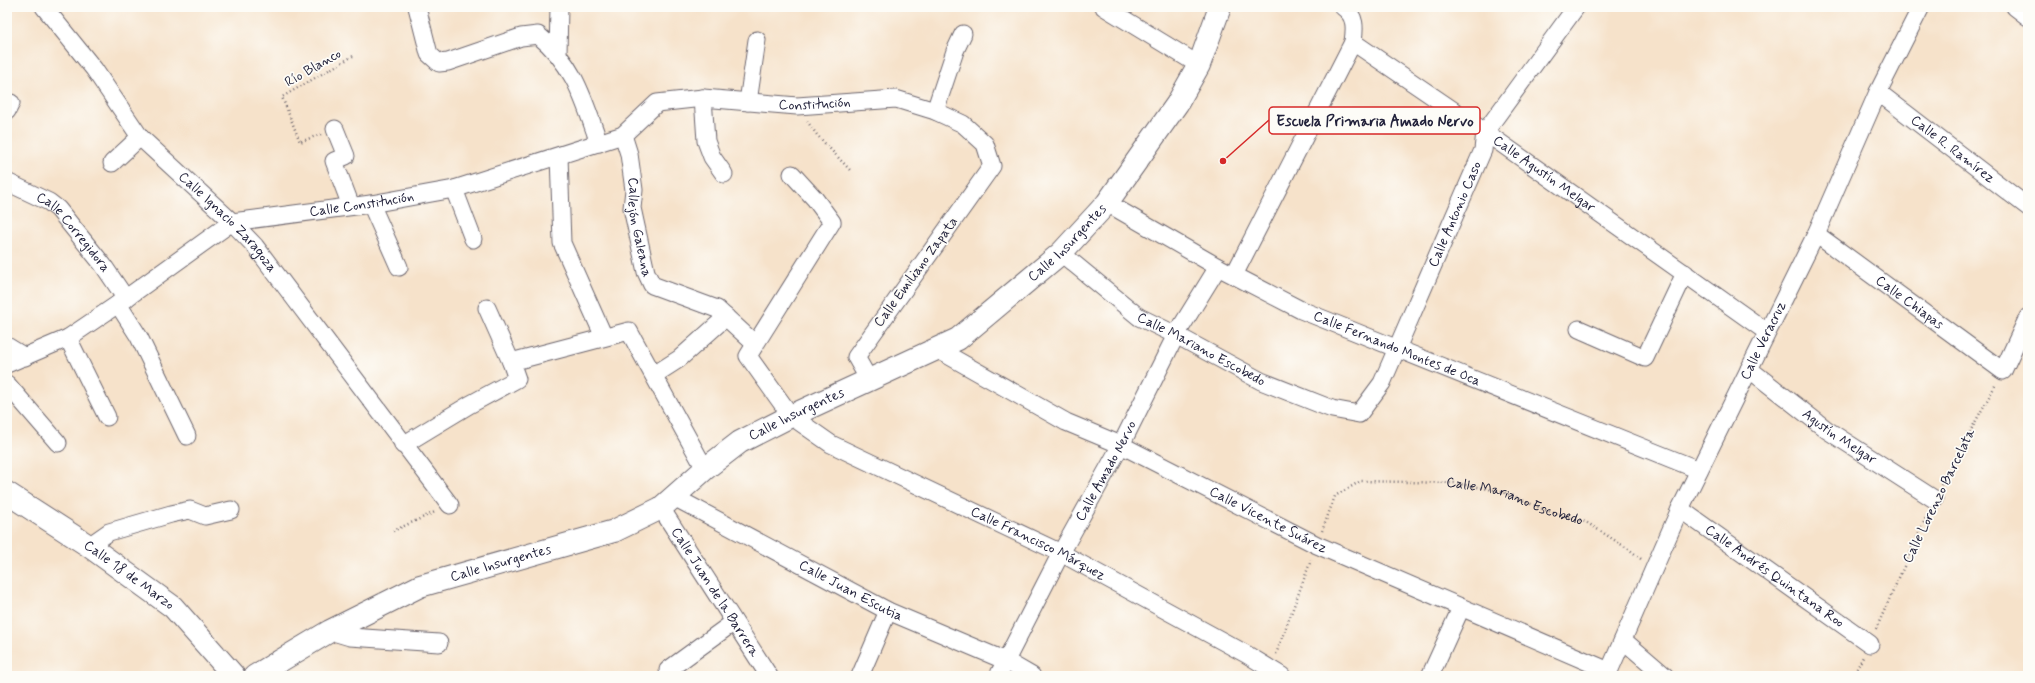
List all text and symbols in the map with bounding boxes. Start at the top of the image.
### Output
street label: Río Blanco [282,45,344,91]
street label: Constitución [778,93,851,115]
callout: Escuela Primaria Amado Nervo [1269,107,1480,134]
street label: Calle R. Ramírez [1907,111,1999,187]
text: Escuela Primaria Amado Nervo [1276,112,1474,132]
street label: Calle Agustín Melgar [1489,131,1599,217]
street label: Calle Antonio Caso [1424,158,1486,270]
street label: Calle Ignacio Zaragoza [174,168,281,276]
street label: Callejón Galeana [623,176,656,280]
street label: Calle Constitución [308,187,415,221]
street label: Calle Corregidora [33,188,114,276]
street label: Calle Insurgentes [1024,200,1111,286]
street label: Calle Emiliano Zapata [870,213,962,331]
street label: Calle Chiapas [1872,272,1947,334]
street label: Calle Veracruz [1736,298,1790,383]
street label: Calle Fernando Montes de Oca [1311,307,1483,390]
street label: Calle Mariano Escobedo [1134,308,1268,391]
street label: Calle Insurgentes [746,384,847,445]
street label: Agustín Melgar [1798,405,1880,469]
street label: Calle Amado Nervo [1072,417,1141,524]
street label: Calle Lorenzo Barcelata [1899,425,1980,566]
street label: Calle Mariano Escobedo [1446,474,1585,530]
street label: Calle Vicente Suárez [1206,483,1330,557]
street label: Calle Francisco Márquez [968,502,1109,585]
street label: Calle Andrés Quintana Roo [1701,521,1848,632]
street label: Calle Juan de la Barrera [667,524,764,661]
street label: Calle 18 de Marzo [80,536,178,614]
street label: Calle Insurgentes [448,540,553,586]
street label: Calle Juan Escutia [796,556,905,625]

